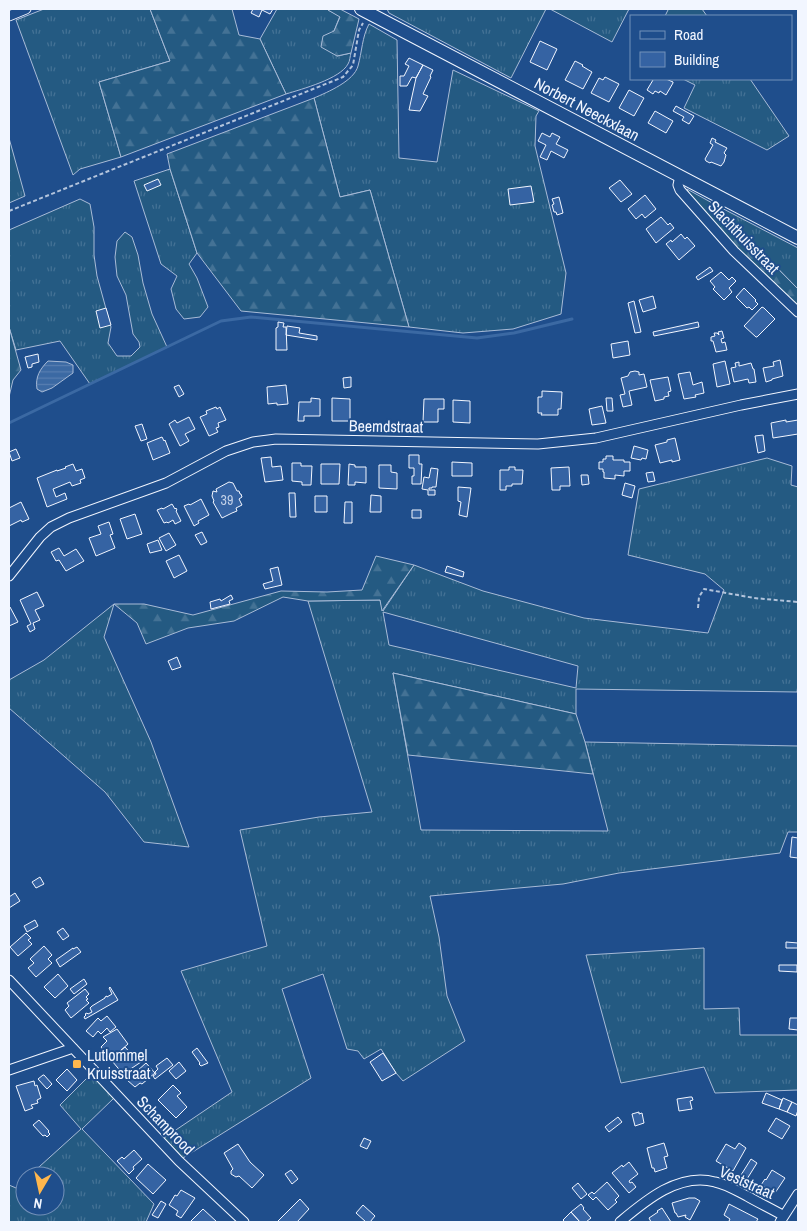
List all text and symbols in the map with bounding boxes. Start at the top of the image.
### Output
legend [630,15,792,80]
text: Road [674,24,703,45]
text: Building [674,49,719,70]
street label: Norbert Neeckxlaan [531,72,643,146]
street label: Slachthuisstraat [703,196,785,279]
street label: Beemdstraat [349,414,424,438]
house number: 39 [221,491,233,509]
place label: Lutlommel Kruisstraat [87,1044,151,1084]
marker: Lutlommel Kruisstraat [71,1058,83,1070]
street label: Schamprood [132,1091,200,1159]
street label: Veststraat [716,1160,778,1204]
north arrow [15,1166,65,1216]
text: N [32,1194,43,1213]

